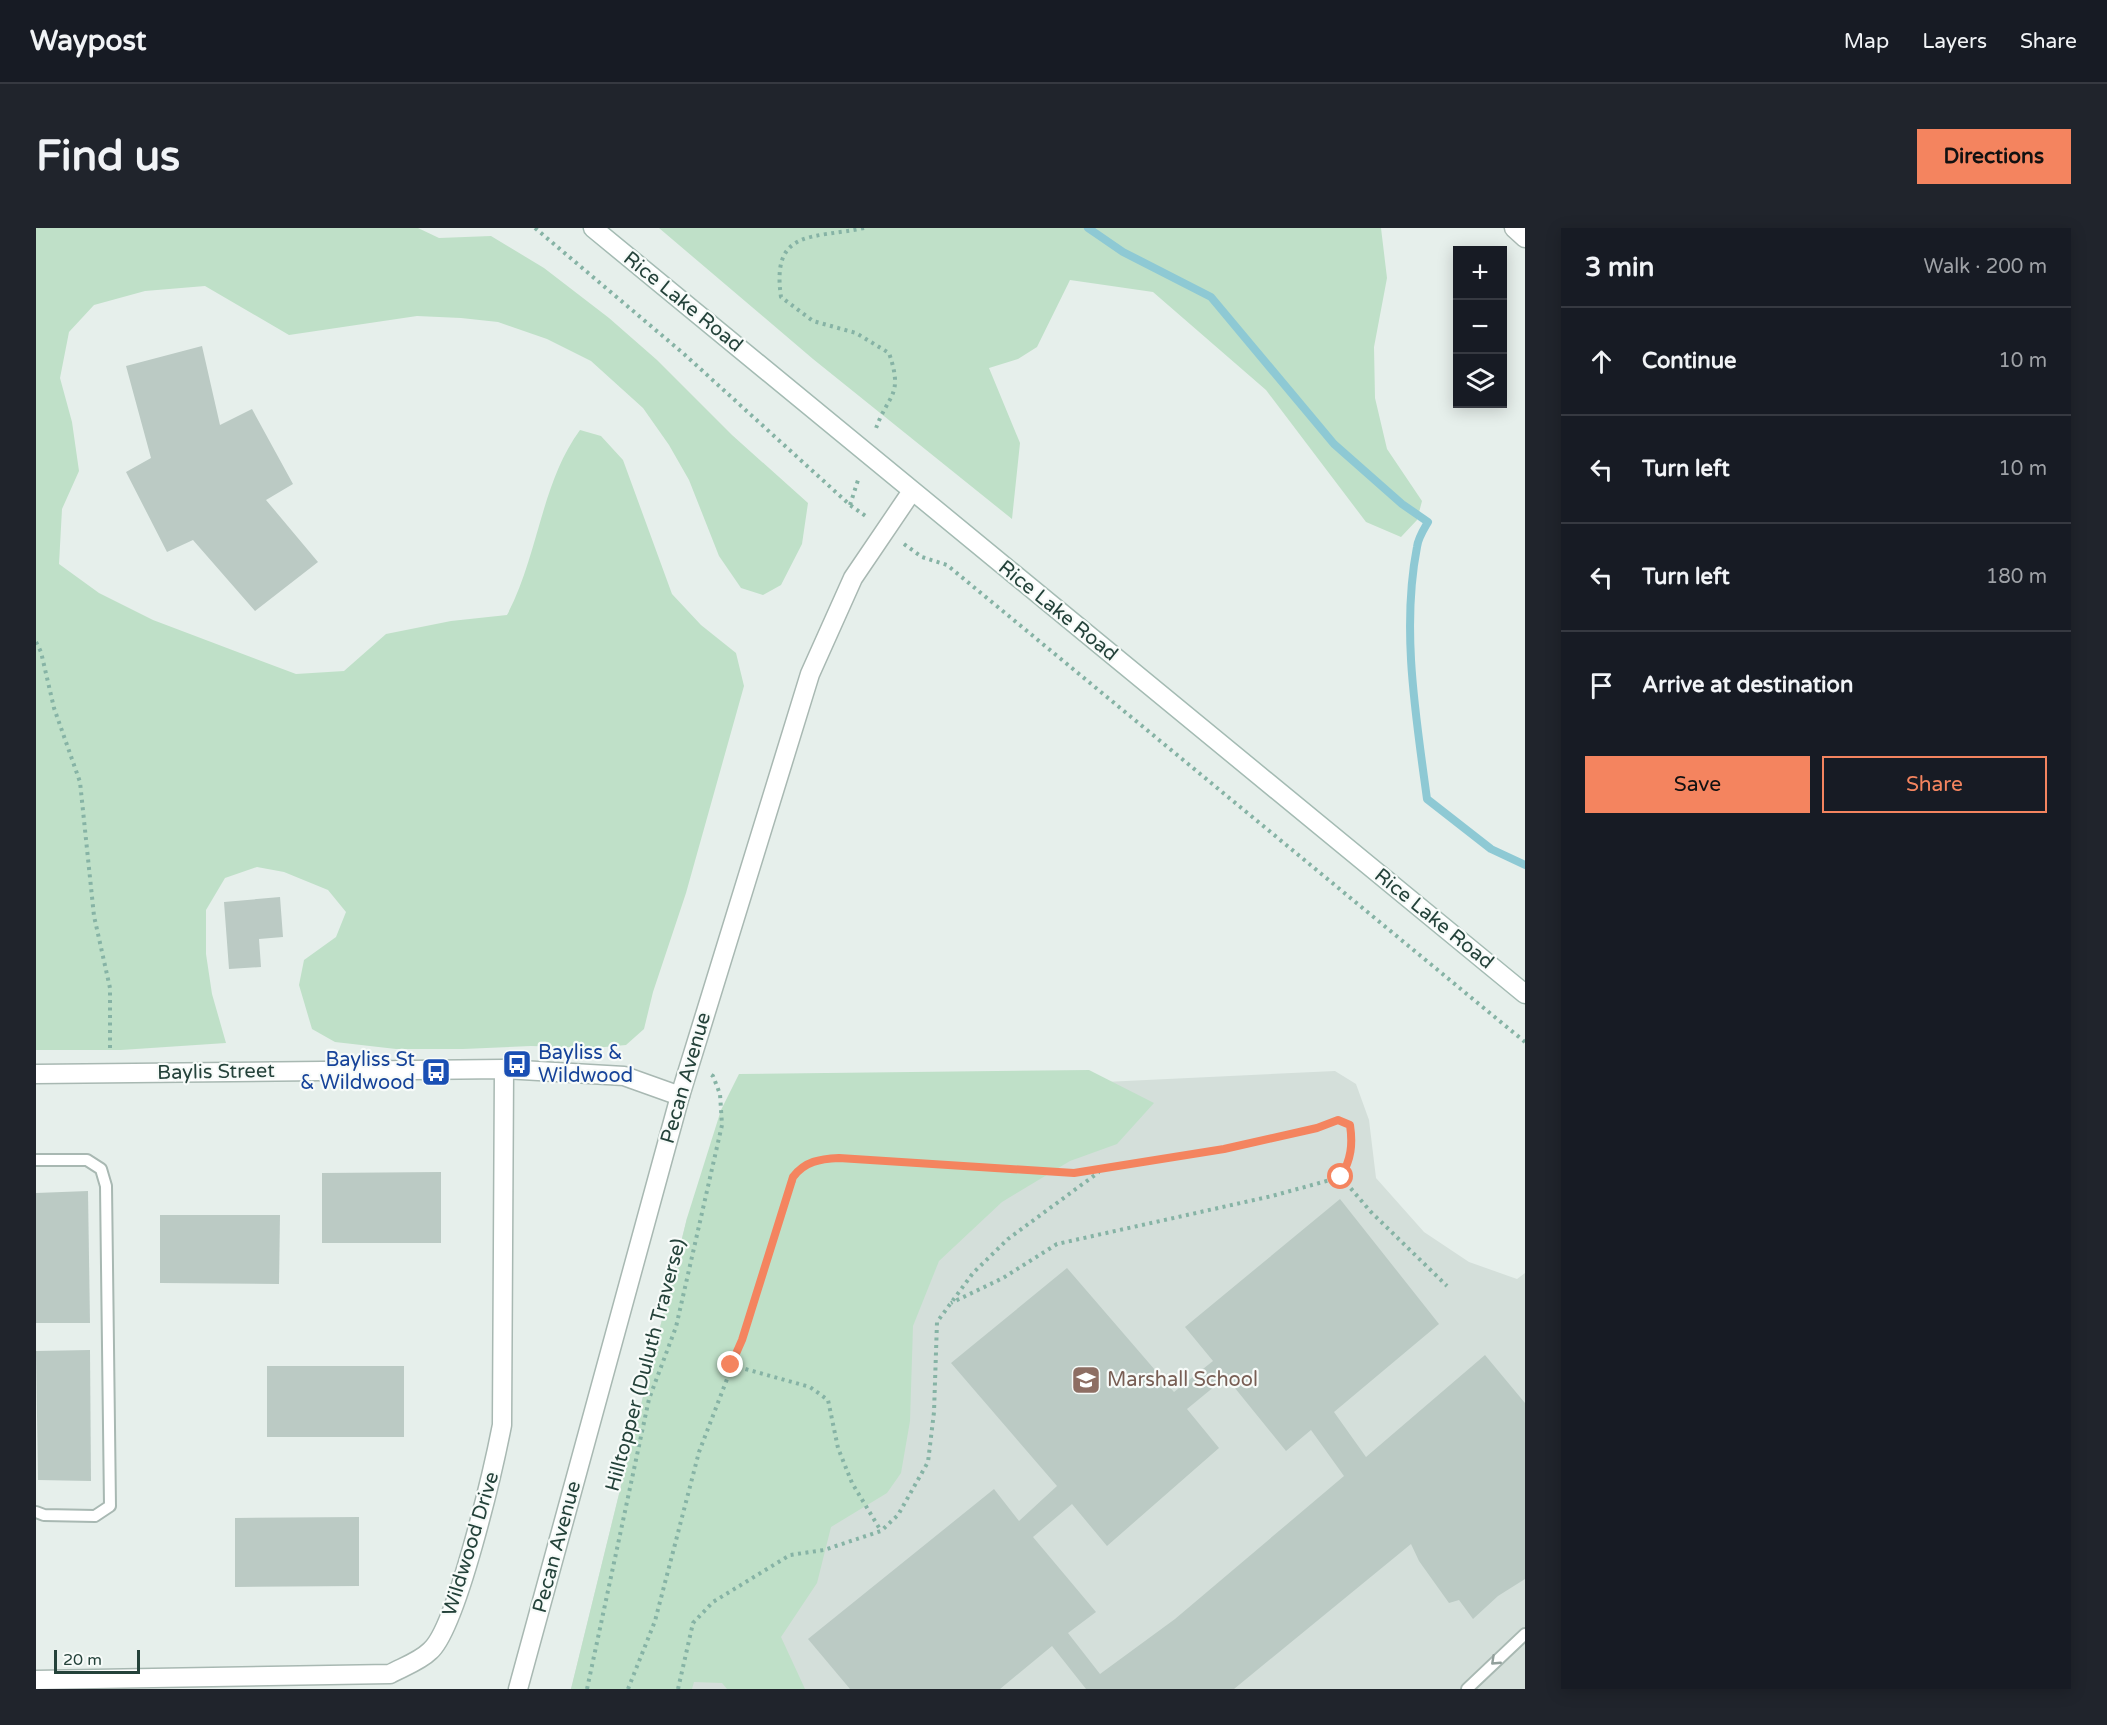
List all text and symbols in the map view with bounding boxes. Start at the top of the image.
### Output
text: Waypost [30,24,146,58]
text: Map [1844,29,1889,54]
text: Layers [1922,29,1987,54]
text: Share [2020,29,2077,54]
button: Directions [1917,129,2071,184]
text: Find us [36,131,180,182]
map controls [1453,246,1507,408]
button: + [1453,246,1507,300]
street label: Rice Lake Road [618,247,748,357]
text: 3 min [1585,252,1654,283]
text: Walk · 200 m [1924,255,2047,279]
button: − [1453,300,1507,354]
icon: ahead [1585,345,1618,378]
text: Continue [1642,348,1737,374]
text: 10 m [1998,349,2047,373]
button: layers [1453,354,1507,408]
icon: left [1585,453,1618,486]
text: Turn left [1642,456,1730,482]
text: 10 m [1998,457,2047,481]
street label: Rice Lake Road [993,556,1123,666]
icon: left [1585,561,1618,594]
text: Turn left [1642,564,1730,590]
text: 180 m [1986,565,2047,589]
icon: arrive [1585,669,1618,702]
text: Arrive at destination [1642,672,1853,698]
button: Save [1585,756,1810,813]
button: Share [1822,756,2047,813]
street label: Rice Lake Road [1369,864,1499,974]
street label: Pecan Avenue [656,1010,716,1146]
place label: Bayliss & Wildwood [538,1041,633,1088]
place label: Bayliss St & Wildwood [300,1048,415,1095]
bus stop icon: Bayliss & Wildwood [501,1048,533,1080]
bus stop icon: Bayliss St & Wildwood [420,1056,452,1088]
street label: Baylis Street [157,1059,275,1085]
route start [1327,1163,1353,1189]
street label: Hilltopper (Duluth Traverse) [601,1236,691,1494]
route end [717,1351,743,1377]
school or university icon: Marshall School [1070,1364,1102,1396]
place label: Marshall School [1107,1368,1258,1392]
street label: Wildwood Drive [438,1469,504,1619]
street label: Pecan Avenue [528,1479,586,1615]
scale bar [54,1647,140,1674]
text: 20 m [63,1650,102,1670]
one-way arrow [1492,1654,1502,1665]

